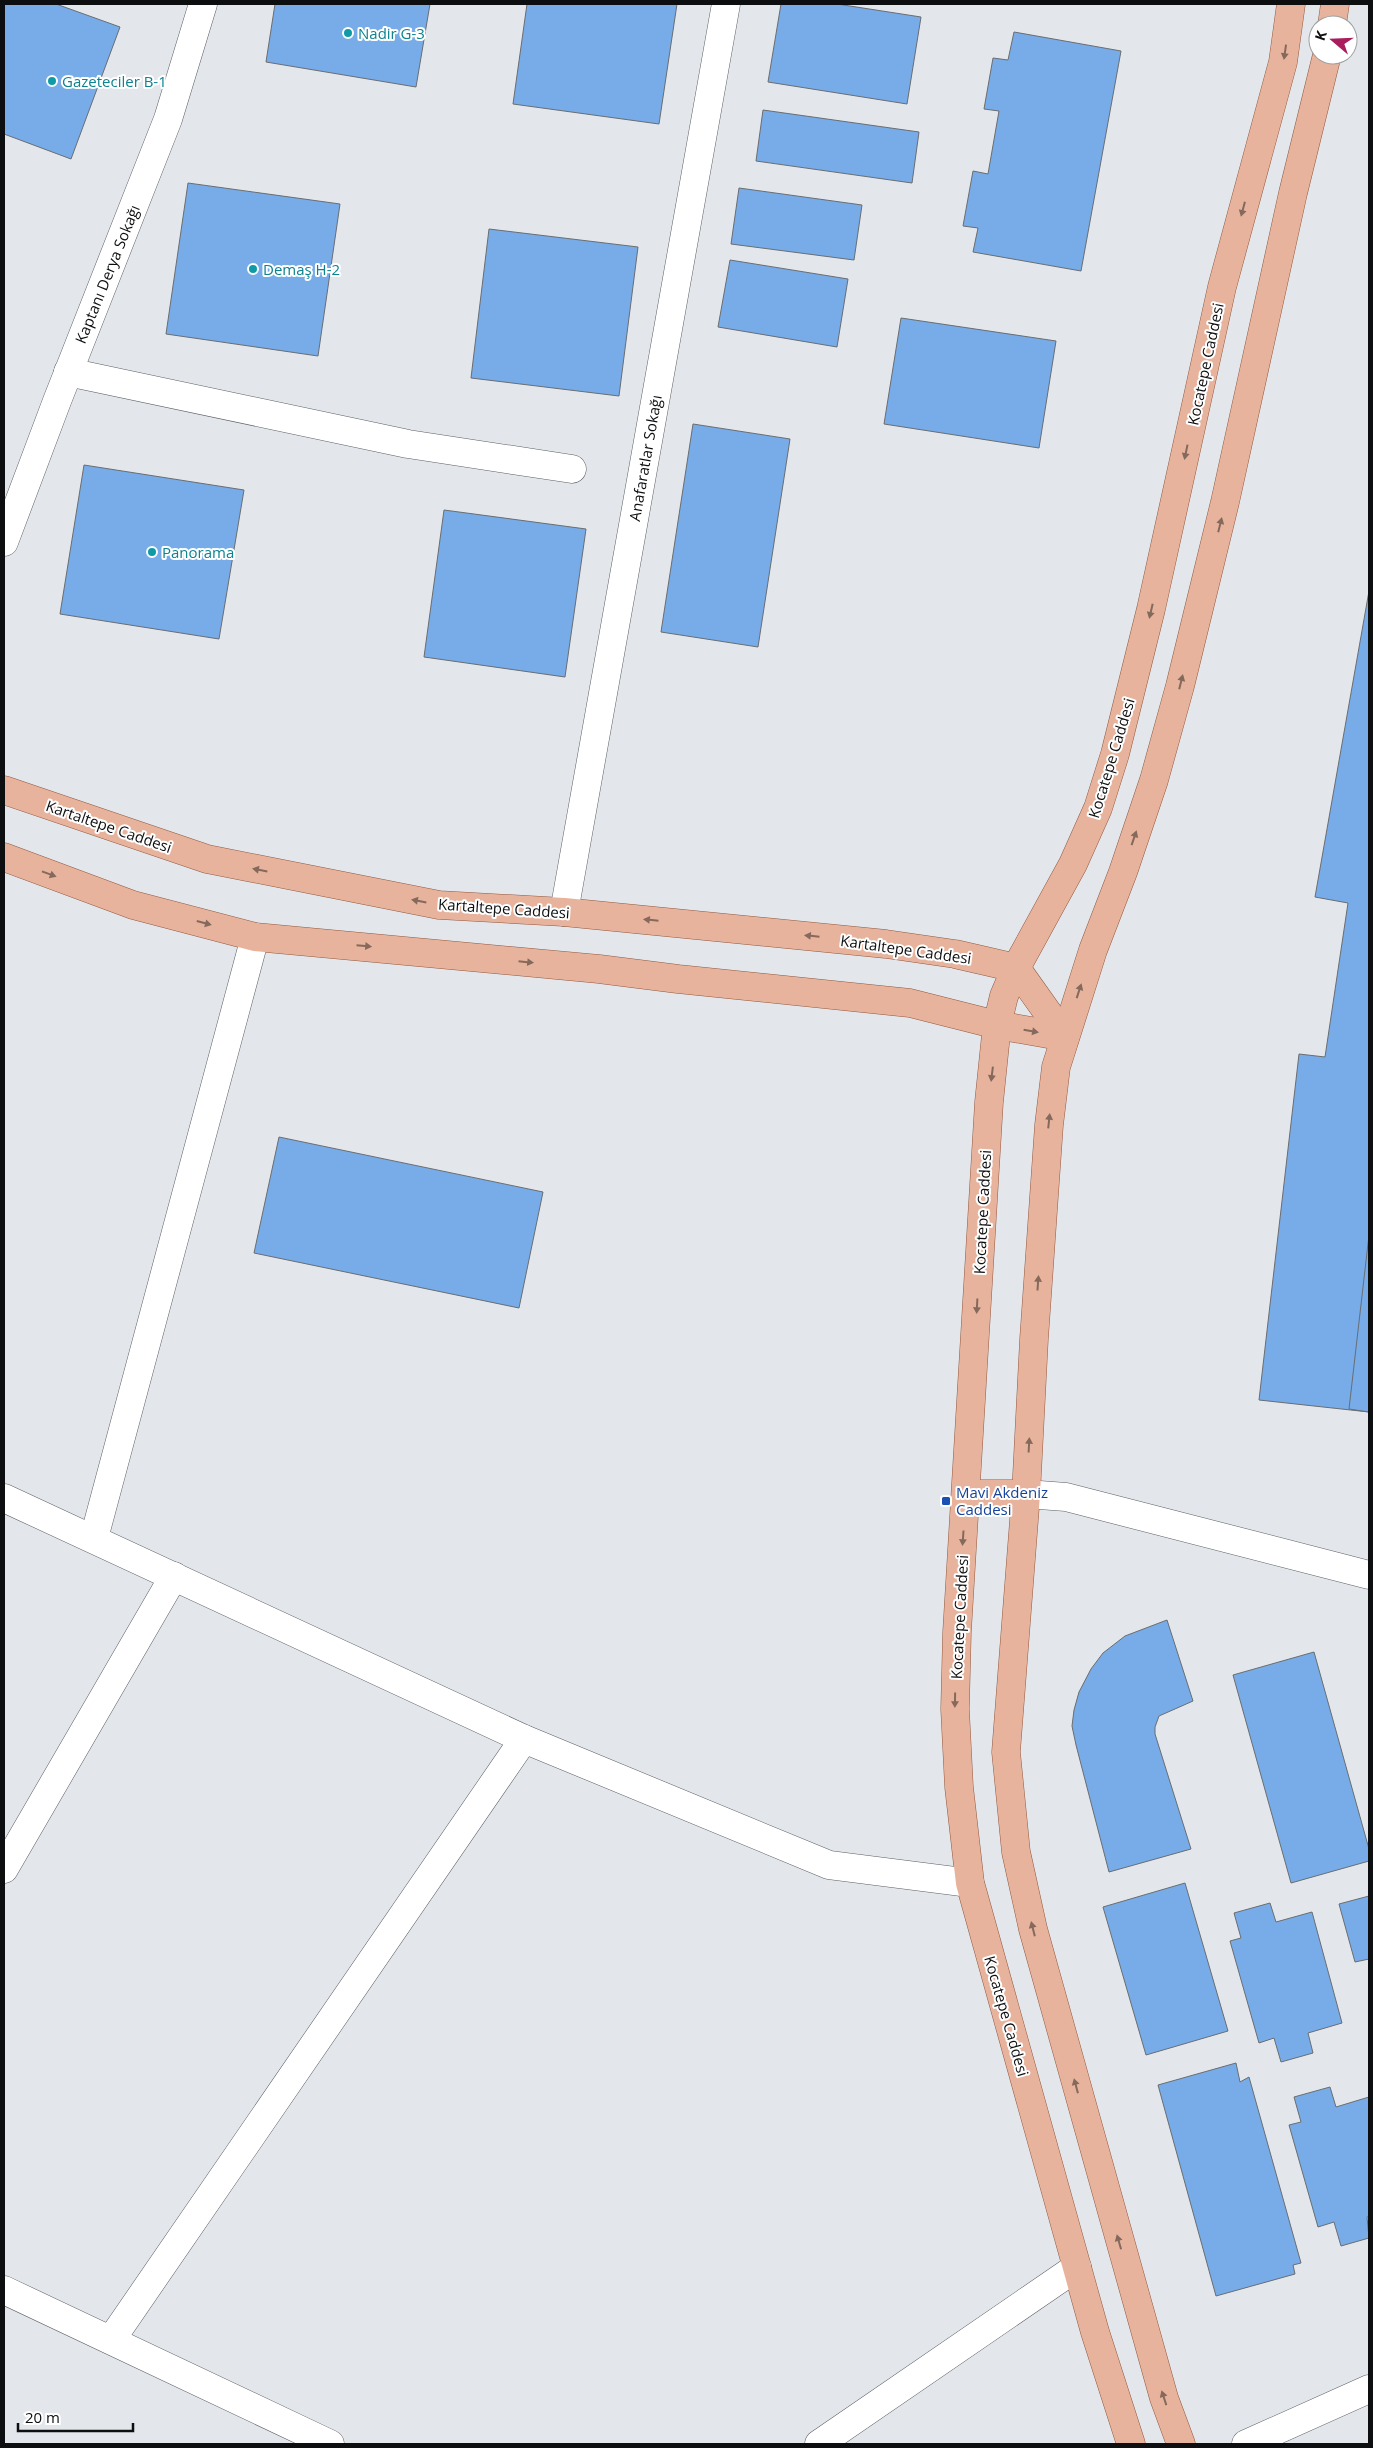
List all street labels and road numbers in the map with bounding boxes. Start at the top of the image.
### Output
street label: Kaptanı Derya Sokağı [70,202,144,346]
street label: Kocatepe Caddesi [1182,301,1228,427]
street label: Anafaratlar Sokağı [624,393,666,523]
street label: Kocatepe Caddesi [1083,696,1139,820]
street label: Kartaltepe Caddesi [43,795,175,857]
street label: Kartaltepe Caddesi [438,893,570,923]
street label: Kartaltepe Caddesi [839,930,973,968]
street label: Kocatepe Caddesi [969,1149,995,1275]
street label: Kocatepe Caddesi [946,1554,972,1680]
street label: Kocatepe Caddesi [980,1953,1034,2079]

